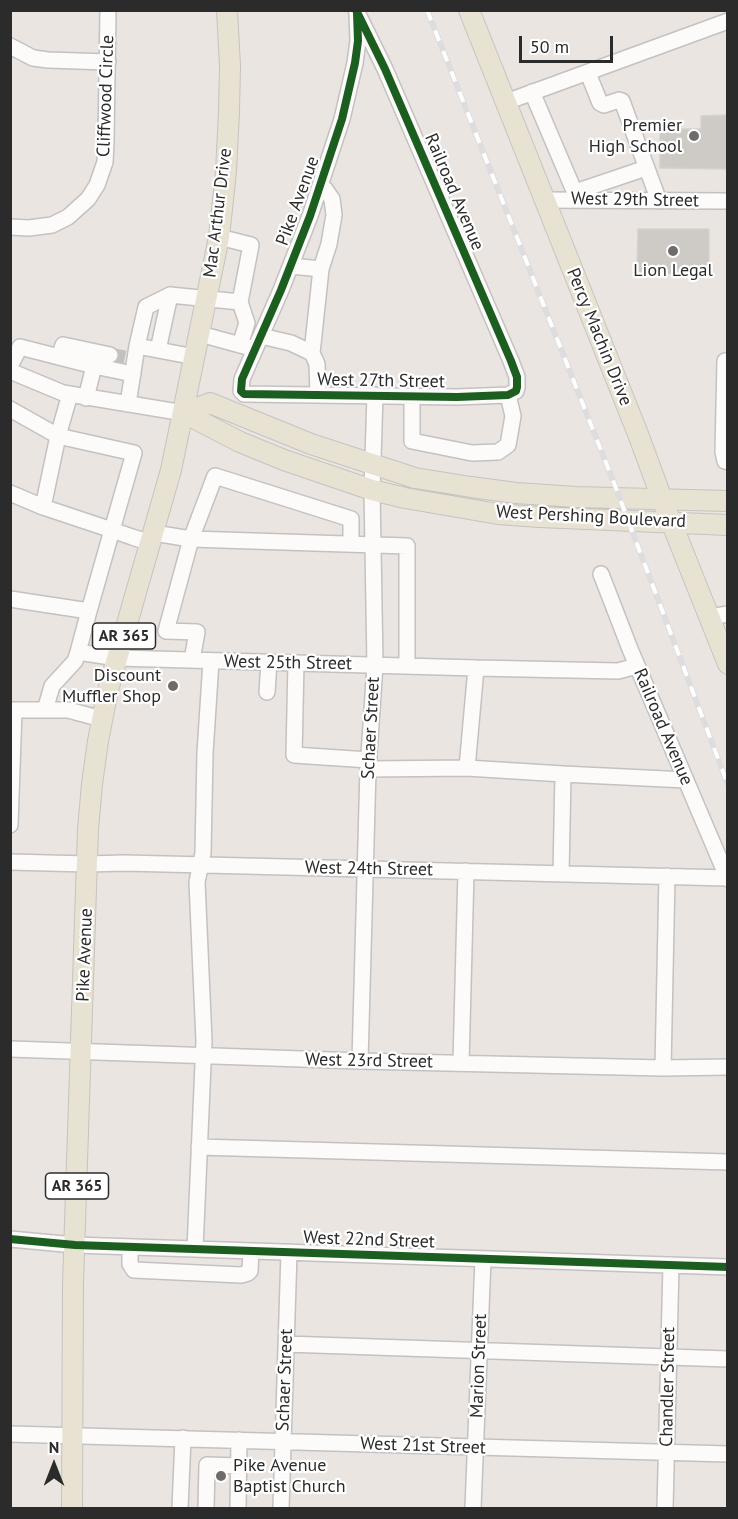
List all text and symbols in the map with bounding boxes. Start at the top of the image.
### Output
scale bar [522,24,616,62]
street label: Cliffwood Circle [93,34,119,158]
text: 50 m [530,35,569,58]
place label: Premier High School [589,115,682,158]
marker: Premier High School [687,129,701,143]
street label: Railroad Avenue [420,130,488,254]
street label: Mac Arthur Drive [199,147,237,279]
street label: Pike Avenue [272,153,324,249]
street label: West 29th Street [571,188,699,212]
marker: Lion Legal [666,244,680,258]
place label: Lion Legal [633,260,713,282]
street label: Percy Machin Drive [562,265,636,409]
street label: West 27th Street [317,369,445,393]
street label: West Pershing Boulevard [495,501,687,533]
road number: AR 365 [92,623,156,649]
street label: West 25th Street [224,651,352,675]
place label: Discount Muffler Shop [62,665,161,708]
street label: Railroad Avenue [629,665,697,789]
street label: Schaer Street [358,676,384,780]
marker: Discount Muffler Shop [166,679,180,693]
street label: West 24th Street [305,857,433,881]
street label: Pike Avenue [73,908,97,1002]
street label: West 23rd Street [305,1049,433,1073]
road number: AR 365 [46,1173,109,1199]
street label: West 22nd Street [303,1227,435,1253]
street label: Marion Street [466,1313,492,1419]
street label: Chandler Street [656,1327,680,1447]
street label: Schaer Street [272,1328,298,1432]
street label: West 21st Street [360,1433,486,1459]
north arrow [24,1435,84,1495]
text: N [49,1437,59,1457]
place label: Pike Avenue Baptist Church [233,1455,345,1498]
marker: Pike Avenue Baptist Church [214,1469,228,1483]

